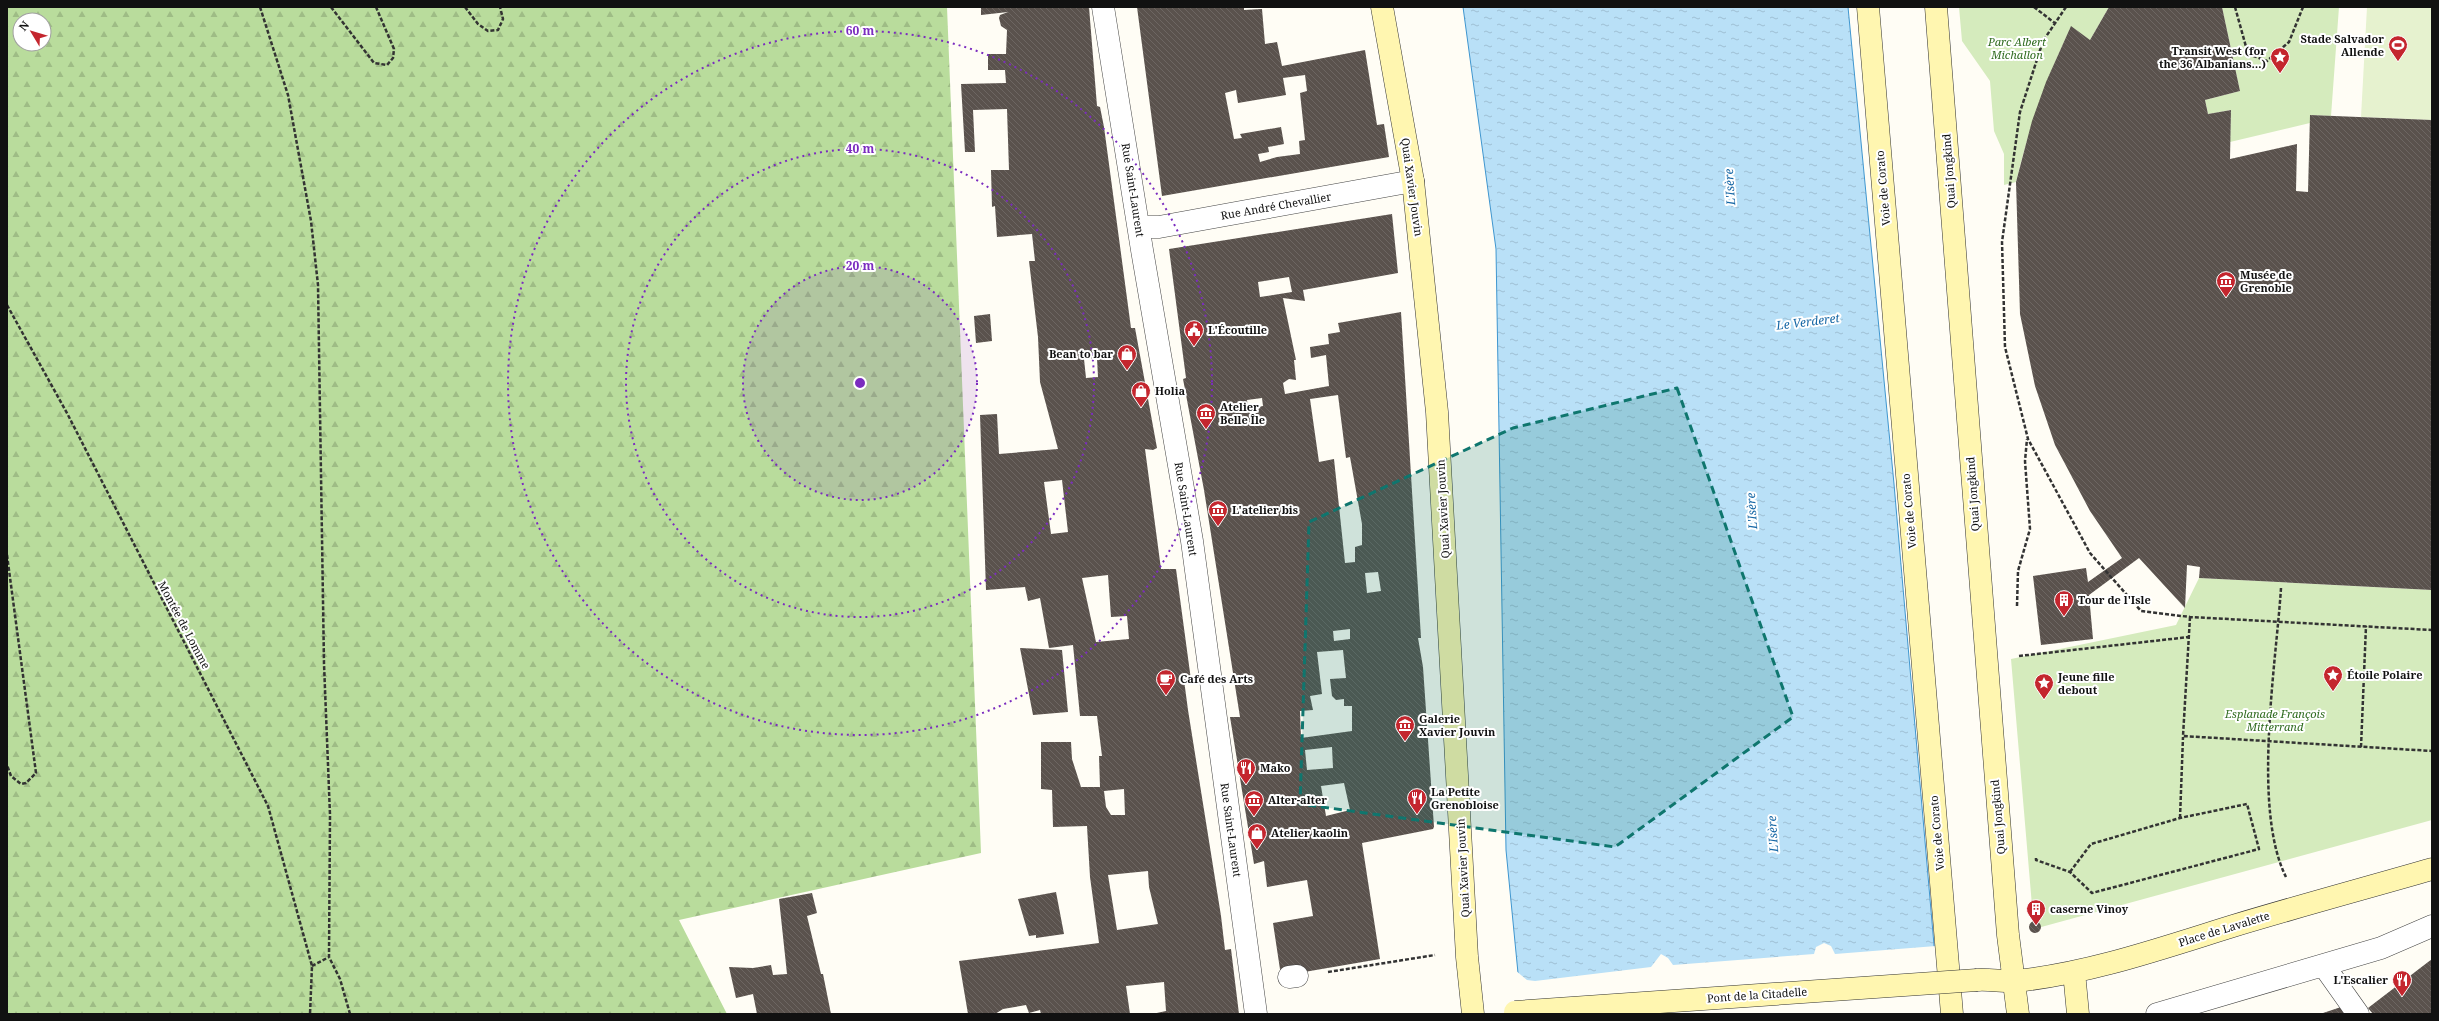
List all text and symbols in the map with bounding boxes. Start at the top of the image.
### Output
north arrow [12,12,52,52]
text: N [15,17,33,34]
text: 60 m [846,22,874,39]
place label: Stade Salvador Allende [2301,31,2384,59]
park label: Parc Albert Michallon [1987,34,2047,62]
sports icon: Stade Salvador Allende [2387,34,2409,62]
place label: Transit West (for the 36 Albanians…) [2159,43,2266,71]
place icon: Transit West (for the 36 Albanians…) [2269,46,2291,74]
street label: Quai Jongkind [1938,133,1959,209]
street label: Quai Xavier Jouvin [1398,137,1427,237]
text: 40 m [846,140,874,157]
street label: Rue Saint-Laurent [1119,142,1148,238]
street label: Voie de Corato [1872,150,1893,226]
water label: L'Isère [1720,168,1739,207]
street label: Rue André Chevallier [1219,188,1333,223]
text: 20 m [846,257,874,274]
place label: Musée de Grenoble [2240,267,2292,295]
museum icon: Musée de Grenoble [2215,270,2237,298]
water label: Le Verderet [1774,309,1841,334]
public building icon: L'Écoutille [1183,319,1205,347]
place label: L'Écoutille [1208,322,1267,337]
shop icon: Bean to bar [1116,343,1138,371]
place label: Bean to bar [1049,346,1113,361]
centre of rings [853,376,867,390]
shop icon: Holia [1130,380,1152,408]
place label: Holia [1155,383,1186,398]
place label: Atelier Belle Île [1220,399,1265,427]
museum icon: Atelier Belle Île [1195,402,1217,430]
street label: Quai Jongkind [1962,456,1983,532]
street label: Quai Xavier Jouvin [1432,459,1453,559]
street label: Rue Saint-Laurent [1172,461,1201,557]
street label: Voie de Corato [1898,473,1919,549]
water label: L'Isère [1742,492,1761,531]
museum icon: L'atelier bis [1207,499,1229,527]
place label: L'atelier bis [1232,502,1298,517]
street label: Montée de Lomme [155,578,214,671]
building icon: Tour de l'Isle [2053,589,2075,617]
place label: Tour de l'Isle [2078,592,2151,607]
place icon: Étoile Polaire [2322,664,2344,692]
place label: Étoile Polaire [2347,667,2422,682]
cafe icon: Café des Arts [1155,668,1177,696]
place label: Jeune fille debout [2057,669,2114,697]
place label: Café des Arts [1180,671,1253,686]
place icon: Jeune fille debout [2033,672,2055,700]
park label: Esplanade François Mitterrand [2224,706,2325,734]
place label: Galerie Xavier Jouvin [1419,711,1496,739]
museum icon: Galerie Xavier Jouvin [1394,714,1416,742]
restaurant icon: Mako [1235,757,1257,785]
place label: Mako [1260,760,1291,775]
street label: Quai Jongkind [1987,779,2008,855]
street label: Rue Saint-Laurent [1217,782,1246,878]
place label: La Petite Grenobloise [1431,784,1499,812]
restaurant icon: La Petite Grenobloise [1406,787,1428,815]
museum icon: Alter-alter [1243,789,1265,817]
place label: Alter-alter [1268,792,1327,807]
street label: Voie de Corato [1926,795,1947,871]
water label: L'Isère [1763,815,1782,854]
street label: Quai Xavier Jouvin [1452,818,1473,918]
shop icon: Atelier kaolin [1246,822,1268,850]
place label: Atelier kaolin [1271,825,1349,840]
building icon: caserne Vinoy [2025,898,2047,926]
place label: caserne Vinoy [2050,901,2129,916]
street label: Place de Lavalette [2177,908,2271,949]
restaurant icon: L'Escalier [2391,969,2413,997]
place label: L'Escalier [2334,972,2388,987]
street label: Pont de la Citadelle [1706,984,1808,1005]

